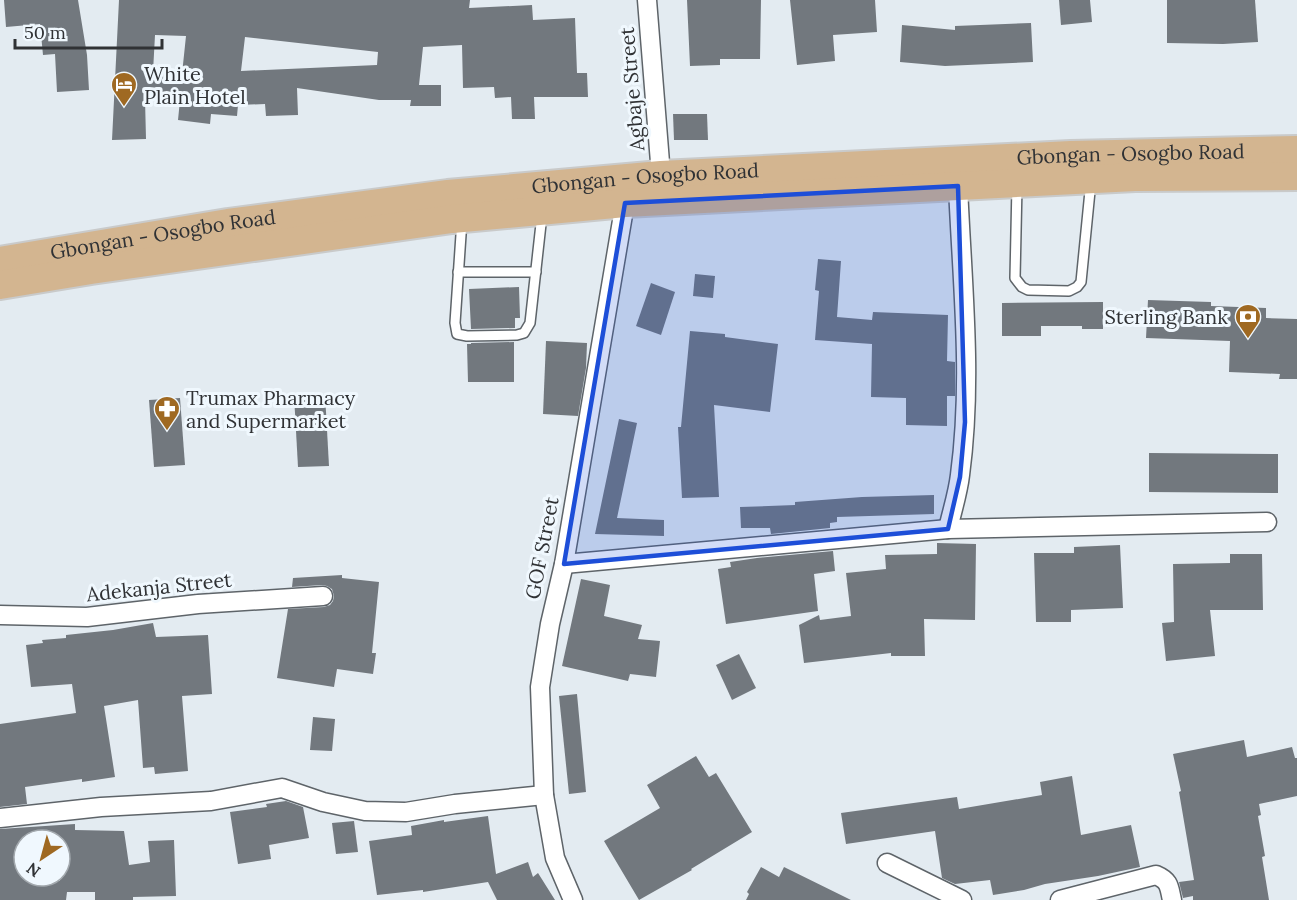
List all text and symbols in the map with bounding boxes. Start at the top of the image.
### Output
scale bar [15,12,162,50]
text: 50 m [24,21,66,44]
street label: Agbaje Street [614,26,649,153]
place label: White Plain Hotel [144,61,246,109]
hotel icon: White Plain Hotel [109,70,139,108]
street label: Gbongan - Osogbo Road [1016,138,1245,170]
street label: Gbongan - Osogbo Road [530,157,760,198]
street label: Gbongan - Osogbo Road [48,204,277,264]
bank icon: Sterling Bank [1233,302,1263,340]
place label: Sterling Bank [1104,304,1228,329]
place label: Trumax Pharmacy and Supermarket [186,385,356,433]
pharmacy icon: Trumax Pharmacy and Supermarket [152,394,182,432]
street label: GOF Street [519,494,564,601]
street label: Adekanja Street [84,566,233,607]
north arrow [12,828,72,888]
text: N [22,858,44,882]

